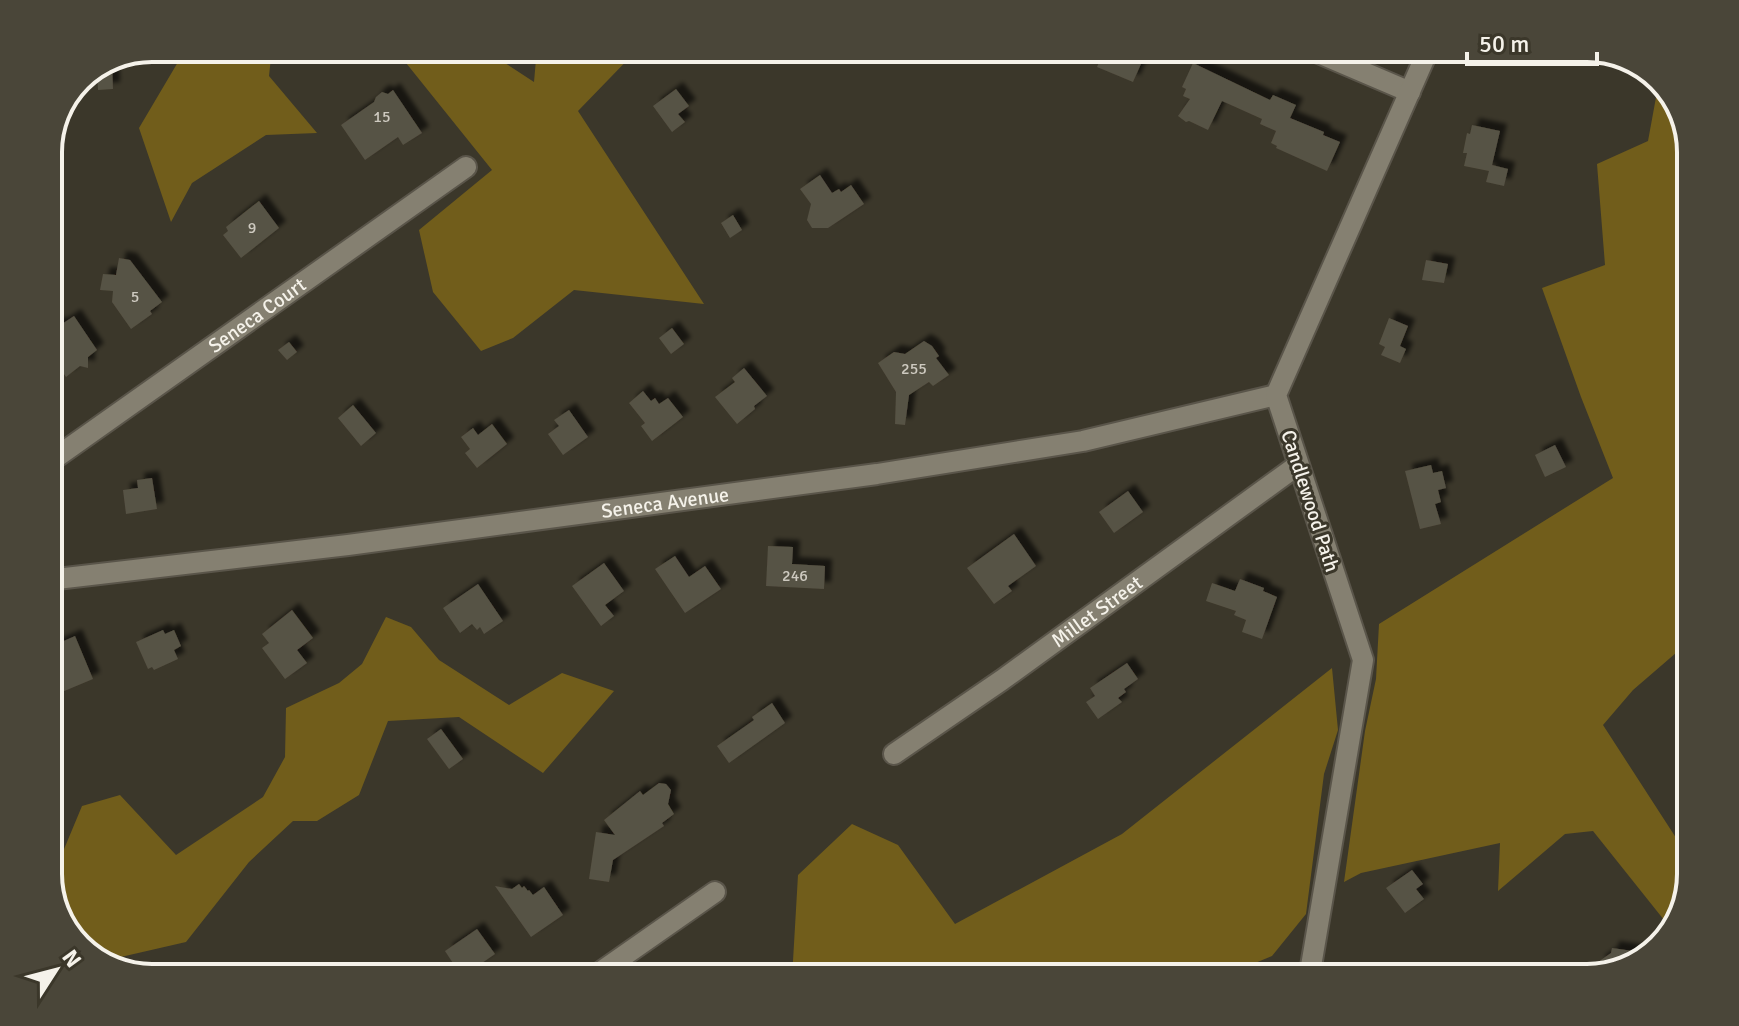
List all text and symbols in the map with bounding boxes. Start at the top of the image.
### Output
scale bar [1467,16,1597,66]
text: 50 m [1479,29,1529,59]
house number: 15 [373,107,391,127]
house number: 9 [248,218,256,238]
street label: Seneca Court [203,272,311,358]
house number: 5 [131,287,139,307]
house number: 255 [901,359,927,379]
street label: Candlewood Path [1275,427,1345,575]
street label: Seneca Avenue [600,481,731,523]
house number: 246 [782,566,808,586]
street label: Millet Street [1046,570,1147,653]
north arrow [16,930,96,1010]
text: N [56,944,87,973]

